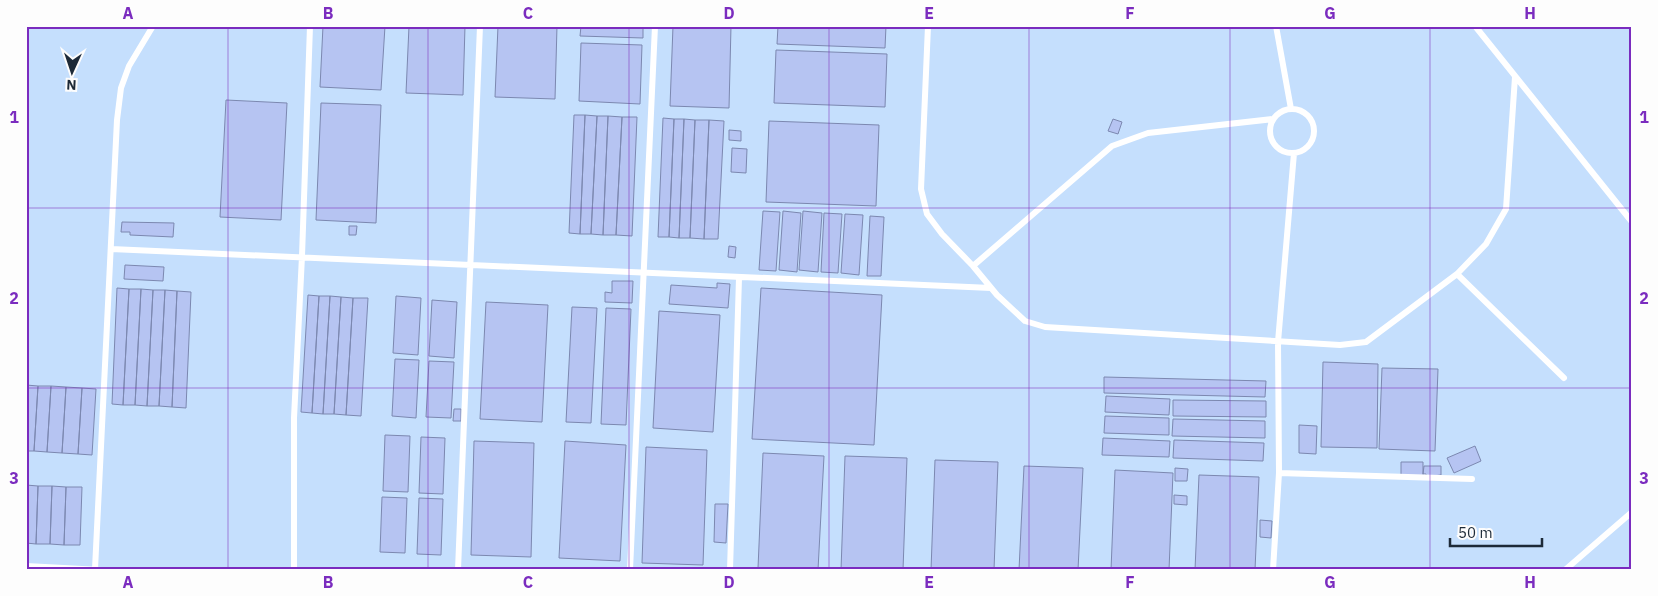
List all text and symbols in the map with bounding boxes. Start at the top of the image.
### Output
text: A [123,3,134,23]
text: B [323,3,334,23]
text: C [523,3,533,23]
text: D [723,3,735,23]
text: E [924,3,934,23]
text: F [1125,3,1135,23]
text: G [1324,3,1336,23]
text: H [1524,3,1536,23]
north arrow [48,48,98,98]
text: N [66,76,77,94]
text: 1 [9,107,19,127]
text: 1 [1639,107,1649,127]
text: 2 [9,288,19,308]
text: 2 [1639,288,1649,308]
text: 3 [9,468,19,488]
text: 3 [1639,468,1649,488]
scale bar [1450,516,1543,548]
text: 50 m [1458,523,1493,542]
text: A [123,572,134,592]
text: B [323,572,334,592]
text: C [523,572,533,592]
text: D [723,572,735,592]
text: E [924,572,934,592]
text: F [1125,572,1135,592]
text: G [1324,572,1336,592]
text: H [1524,572,1536,592]

